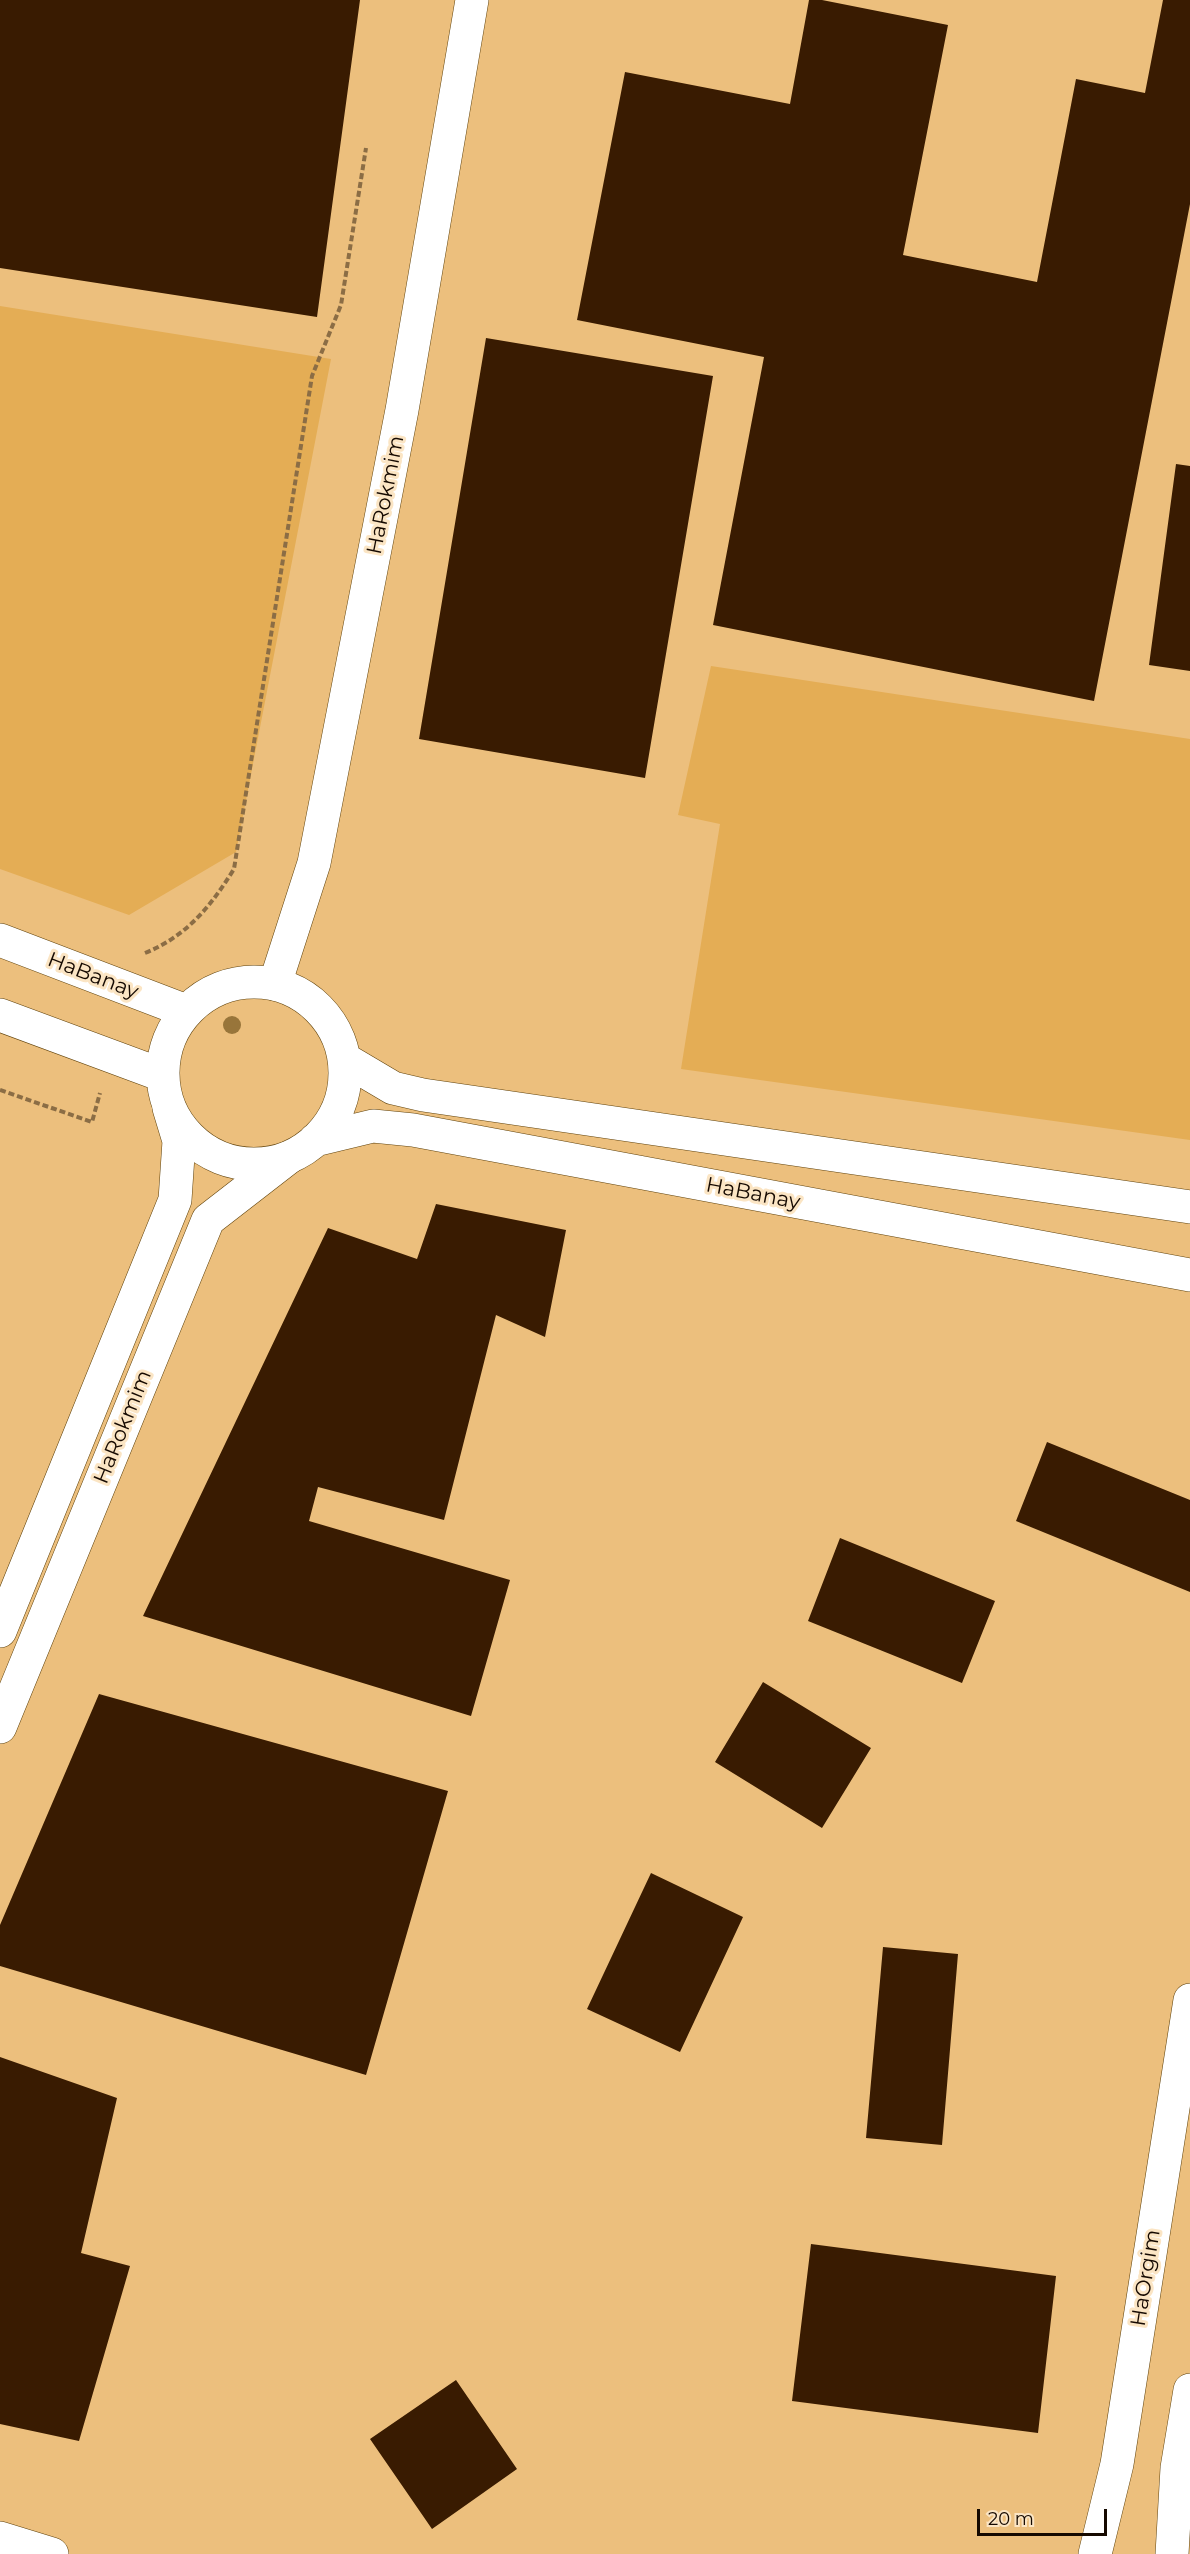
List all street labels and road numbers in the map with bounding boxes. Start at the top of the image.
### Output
street label: HaRokmim [362,433,410,557]
street label: HaBanay [44,947,142,1005]
street label: HaBanay [704,1173,802,1215]
street label: HaRokmim [89,1366,157,1488]
street label: HaOrgim [1126,2228,1166,2328]

